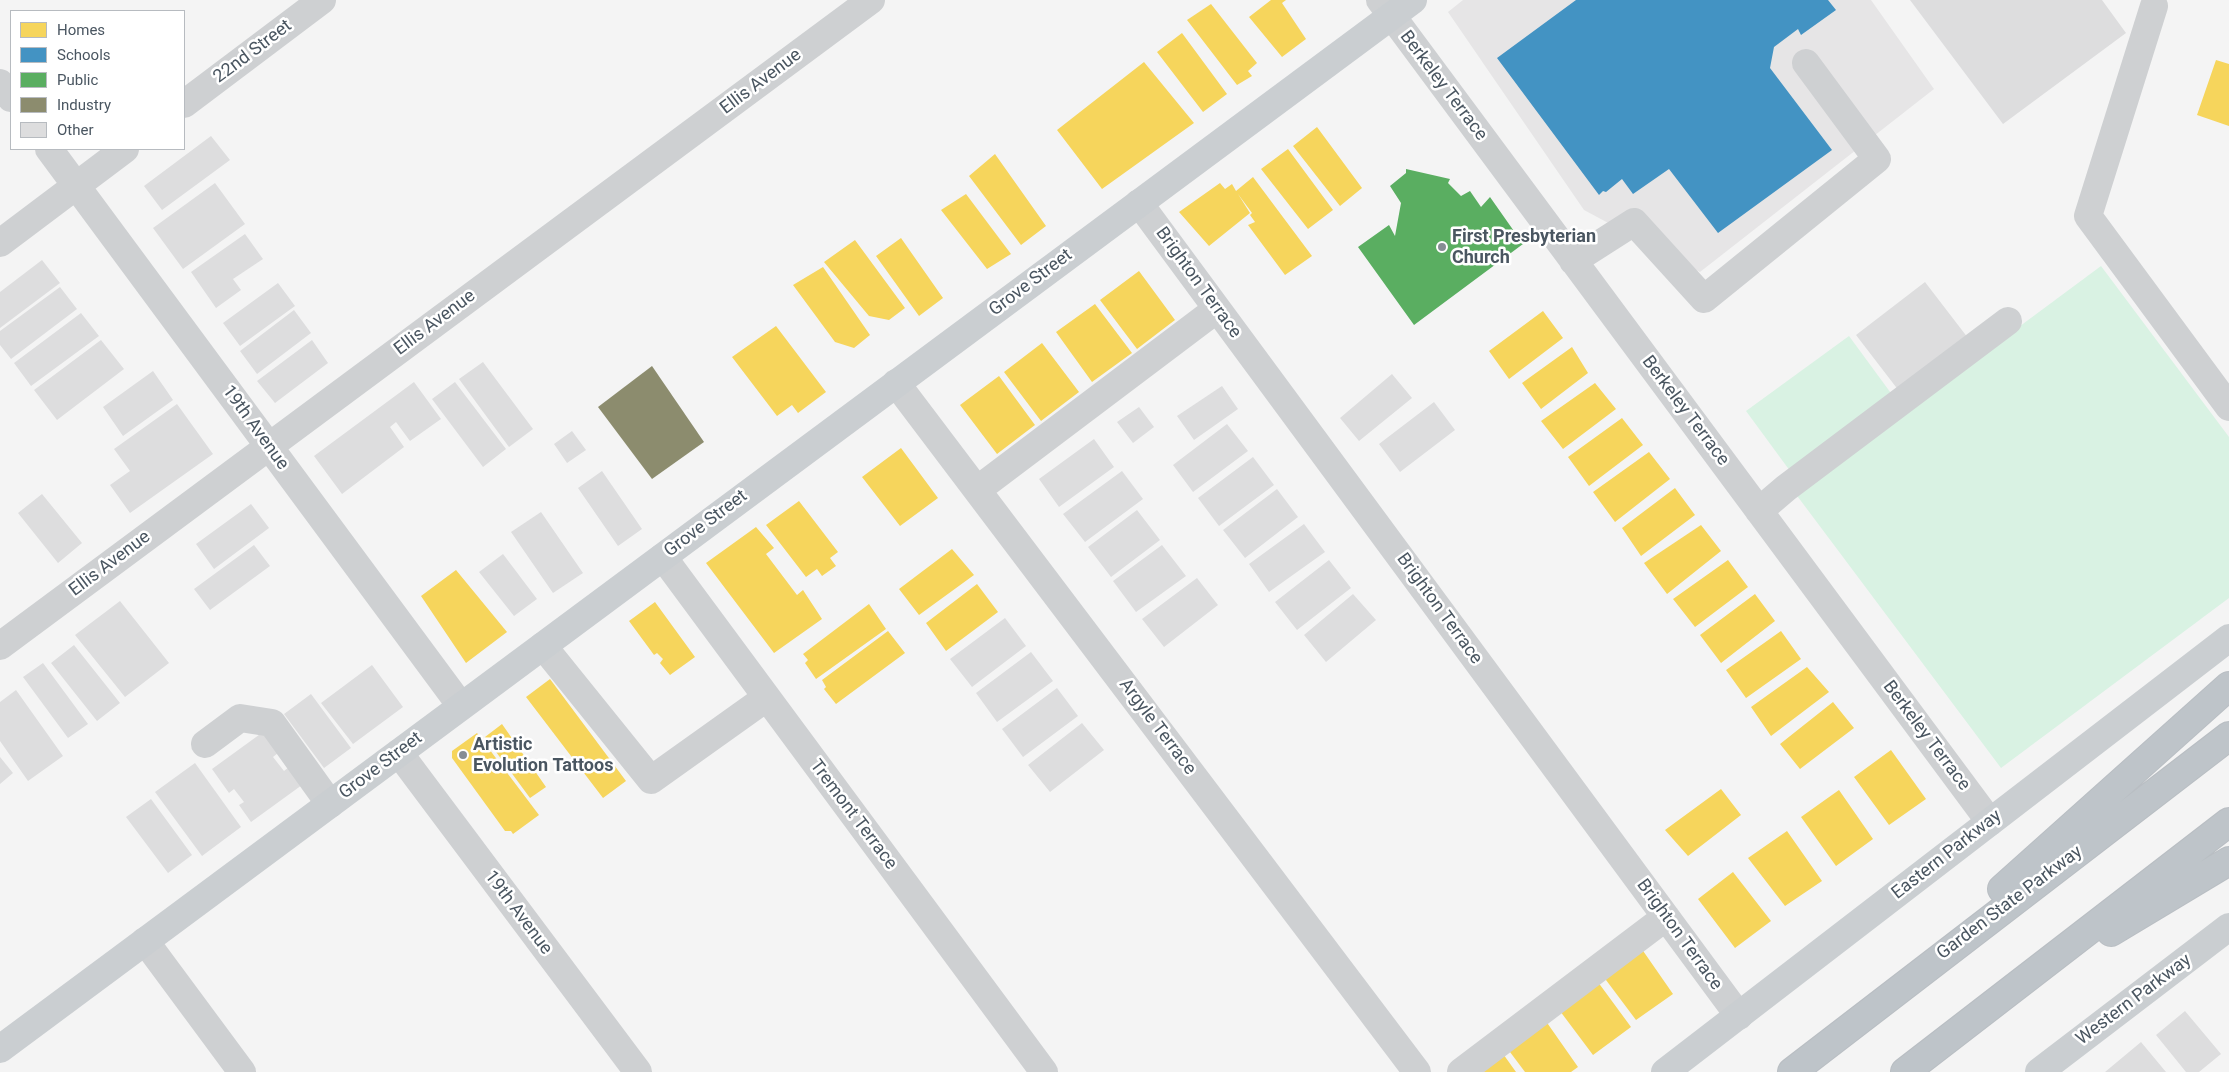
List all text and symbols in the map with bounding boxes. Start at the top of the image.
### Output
legend [10,10,185,150]
street label: 22nd Street [210,16,296,88]
text: Homes [57,21,105,39]
street label: Berkeley Terrace [1395,27,1491,145]
street label: Ellis Avenue [716,44,806,120]
text: Schools [57,46,111,64]
text: Public [57,71,98,89]
text: Industry [57,96,111,114]
text: Other [57,121,94,139]
street label: Brighton Terrace [1150,223,1246,343]
place label: First Presbyterian Church [1452,226,1596,268]
marker: First Presbyterian Church [1436,241,1448,253]
street label: Grove Street [985,245,1077,321]
street label: Ellis Avenue [390,285,480,361]
street label: Berkeley Terrace [1637,352,1733,470]
street label: 19th Avenue [217,381,293,475]
street label: Grove Street [660,486,752,562]
street label: Ellis Avenue [65,526,155,602]
street label: Brighton Terrace [1391,549,1487,669]
street label: Argyle Terrace [1114,675,1200,779]
street label: Berkeley Terrace [1878,677,1974,795]
street label: Grove Street [335,728,427,804]
place label: Artistic Evolution Tattoos [473,734,613,776]
marker: Artistic Evolution Tattoos [457,749,469,761]
street label: Tremont Terrace [805,756,901,874]
street label: Eastern Parkway [1888,805,2006,905]
street label: Garden State Parkway [1933,841,2087,965]
street label: 19th Avenue [479,867,557,959]
street label: Brighton Terrace [1631,875,1727,995]
street label: Western Parkway [2072,950,2196,1050]

